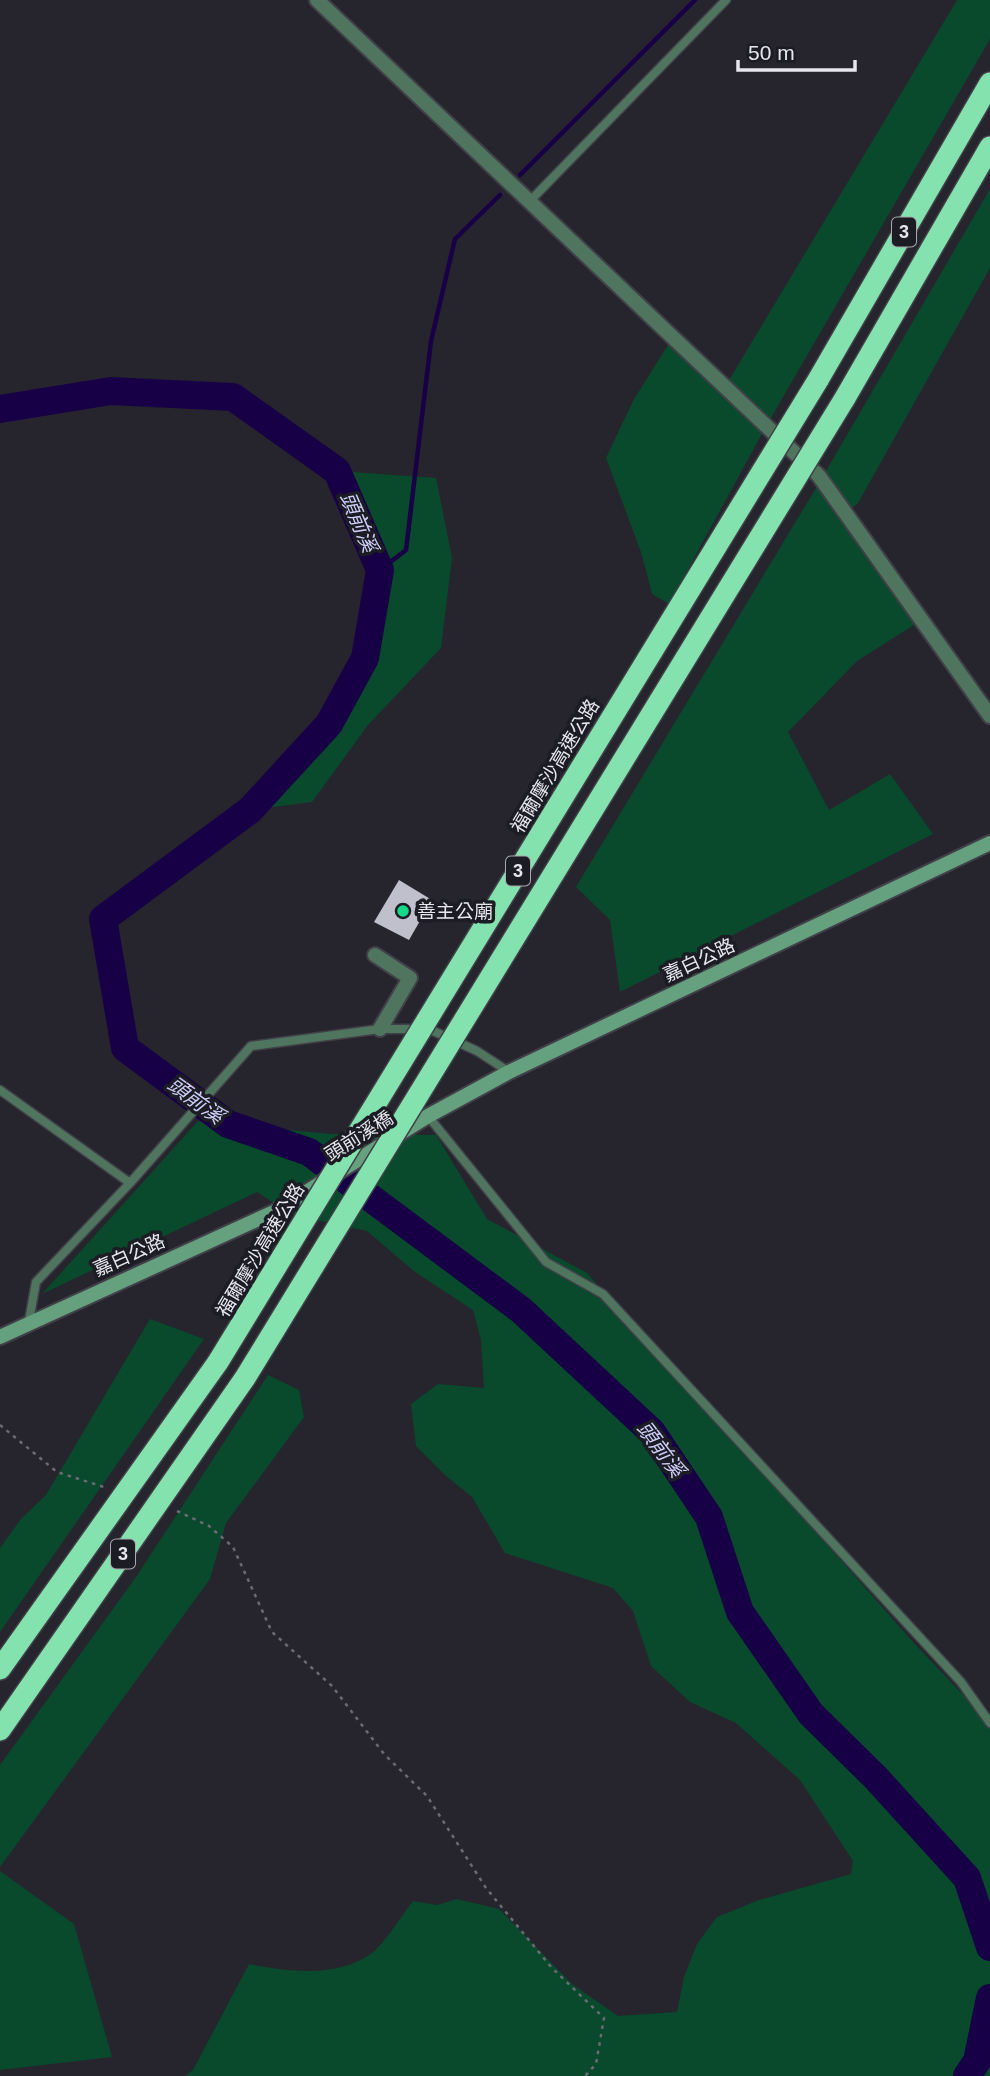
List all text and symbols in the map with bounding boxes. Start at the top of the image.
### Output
scale bar [738,28,855,72]
text: 50 m [748,41,795,64]
road number: 3 [892,218,916,246]
water label: 頭前溪 [336,489,383,558]
street label: 福爾摩沙高速公路 [507,695,603,837]
road number: 3 [506,856,530,886]
place label: 善主公廟 [417,901,493,922]
marker: 善主公廟 [395,903,411,919]
street label: 嘉白公路 [660,934,738,986]
water label: 頭前溪 [164,1072,231,1130]
street label: 頭前溪橋 [321,1107,397,1165]
street label: 福爾摩沙高速公路 [212,1179,308,1321]
street label: 嘉白公路 [90,1230,168,1280]
water label: 頭前溪 [633,1417,691,1483]
road number: 3 [111,1540,135,1568]

